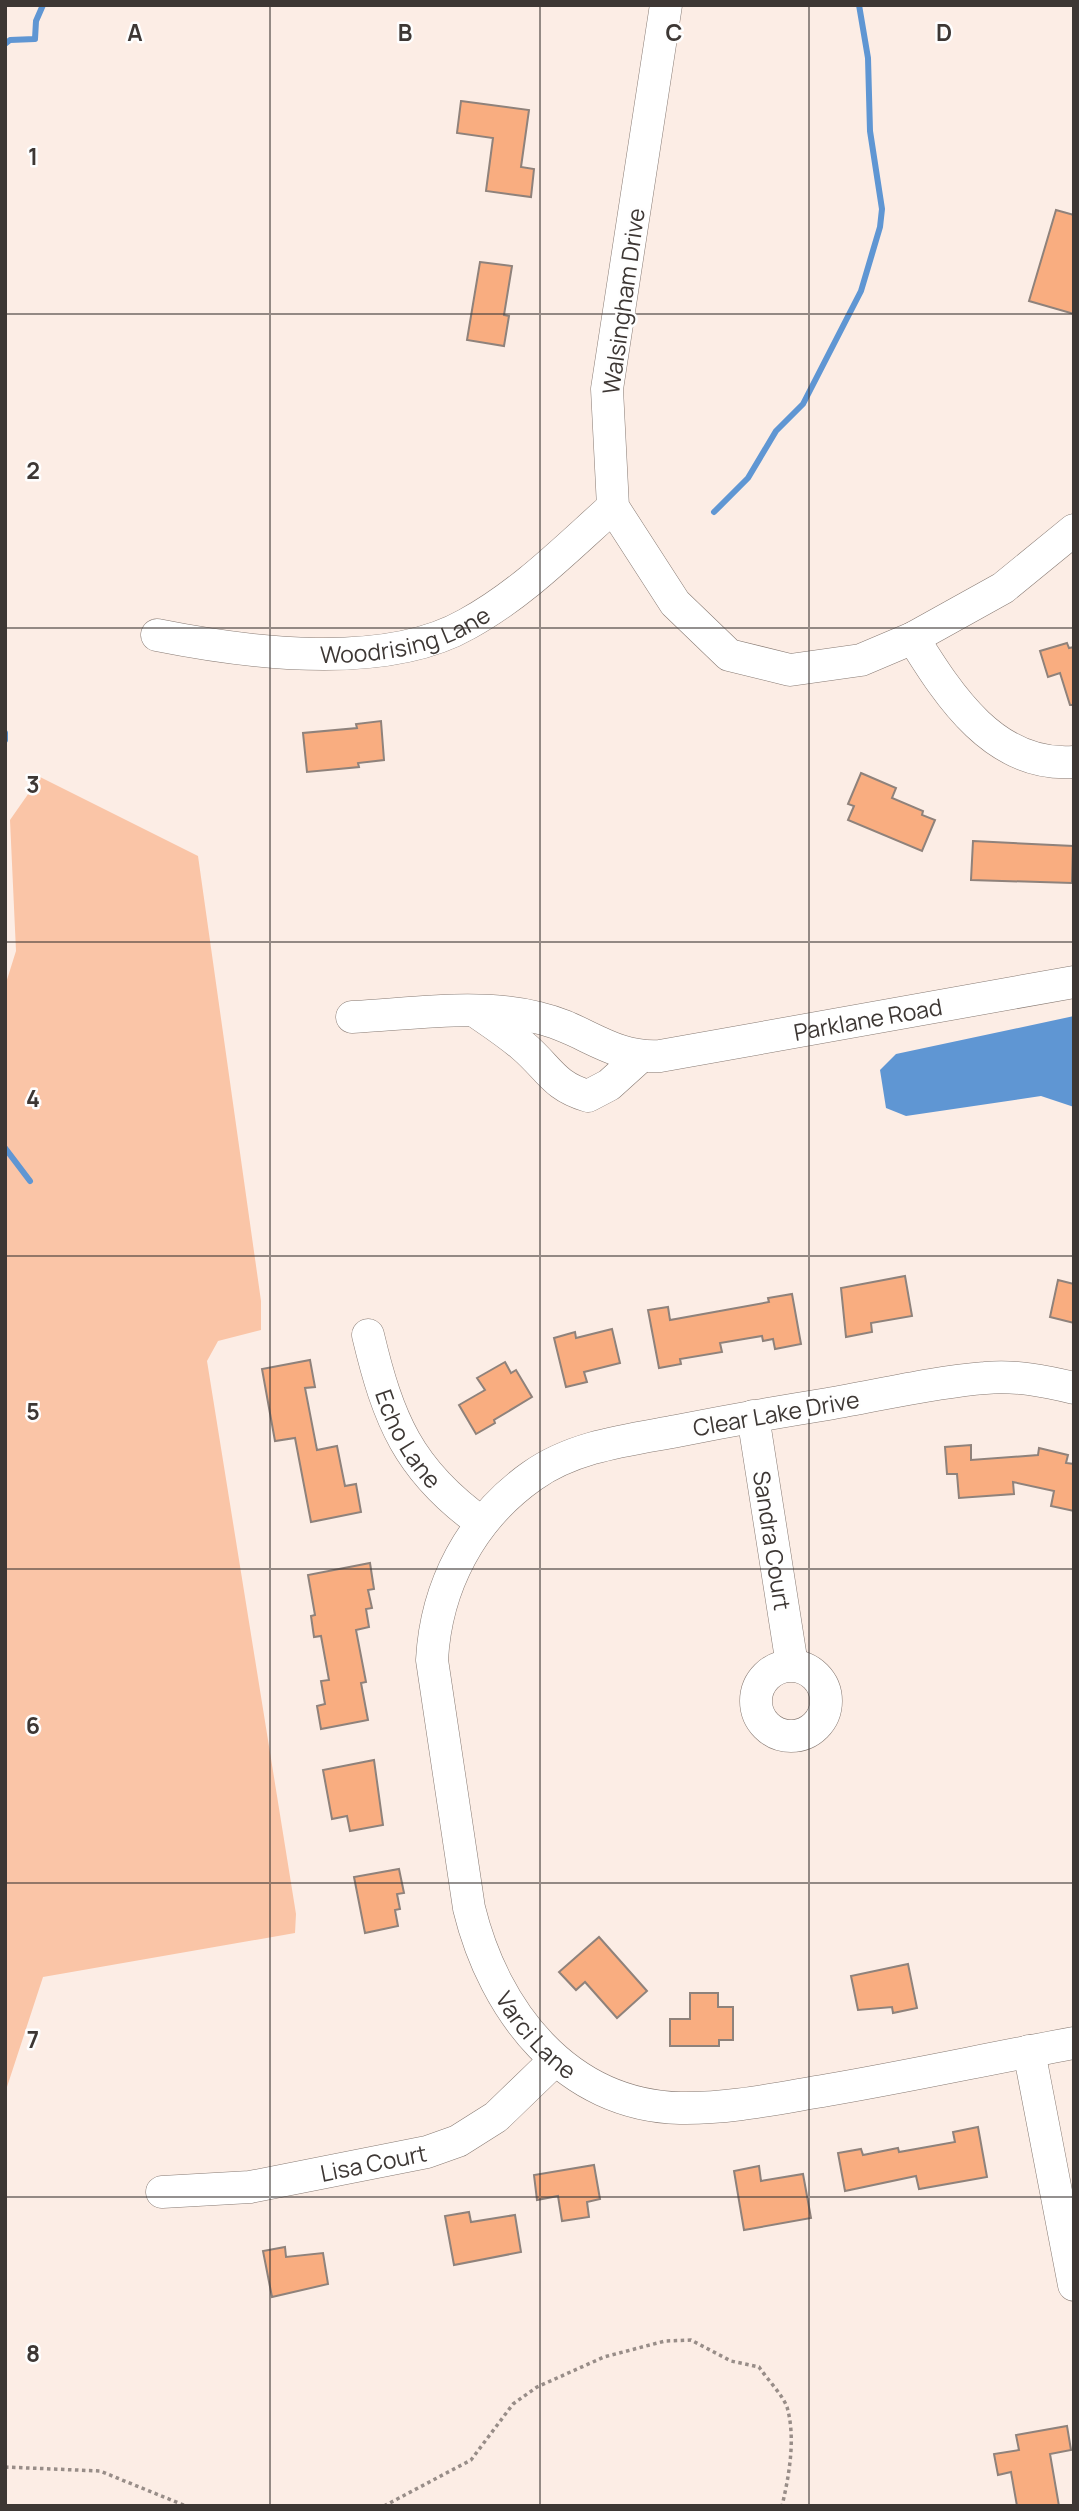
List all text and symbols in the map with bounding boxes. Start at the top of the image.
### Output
text: A [127,16,143,48]
text: B [398,16,412,48]
text: C [666,16,683,48]
text: D [936,16,952,48]
text: 1 [28,140,38,172]
street label: Walsingham Drive [594,206,652,396]
text: 2 [26,454,40,486]
street label: Woodrising Lane [320,598,496,670]
text: 3 [26,768,40,800]
street label: Parklane Road [791,990,945,1048]
text: 4 [26,1082,40,1114]
street label: Clear Lake Drive [690,1383,862,1443]
street label: Echo Lane [368,1385,449,1495]
text: 5 [26,1395,40,1427]
street label: Sandra Court [746,1469,799,1612]
text: 6 [26,1709,40,1741]
street label: Varci Lane [489,1985,583,2086]
text: 7 [27,2023,39,2055]
street label: Lisa Court [317,2136,429,2189]
text: 8 [26,2337,40,2369]

